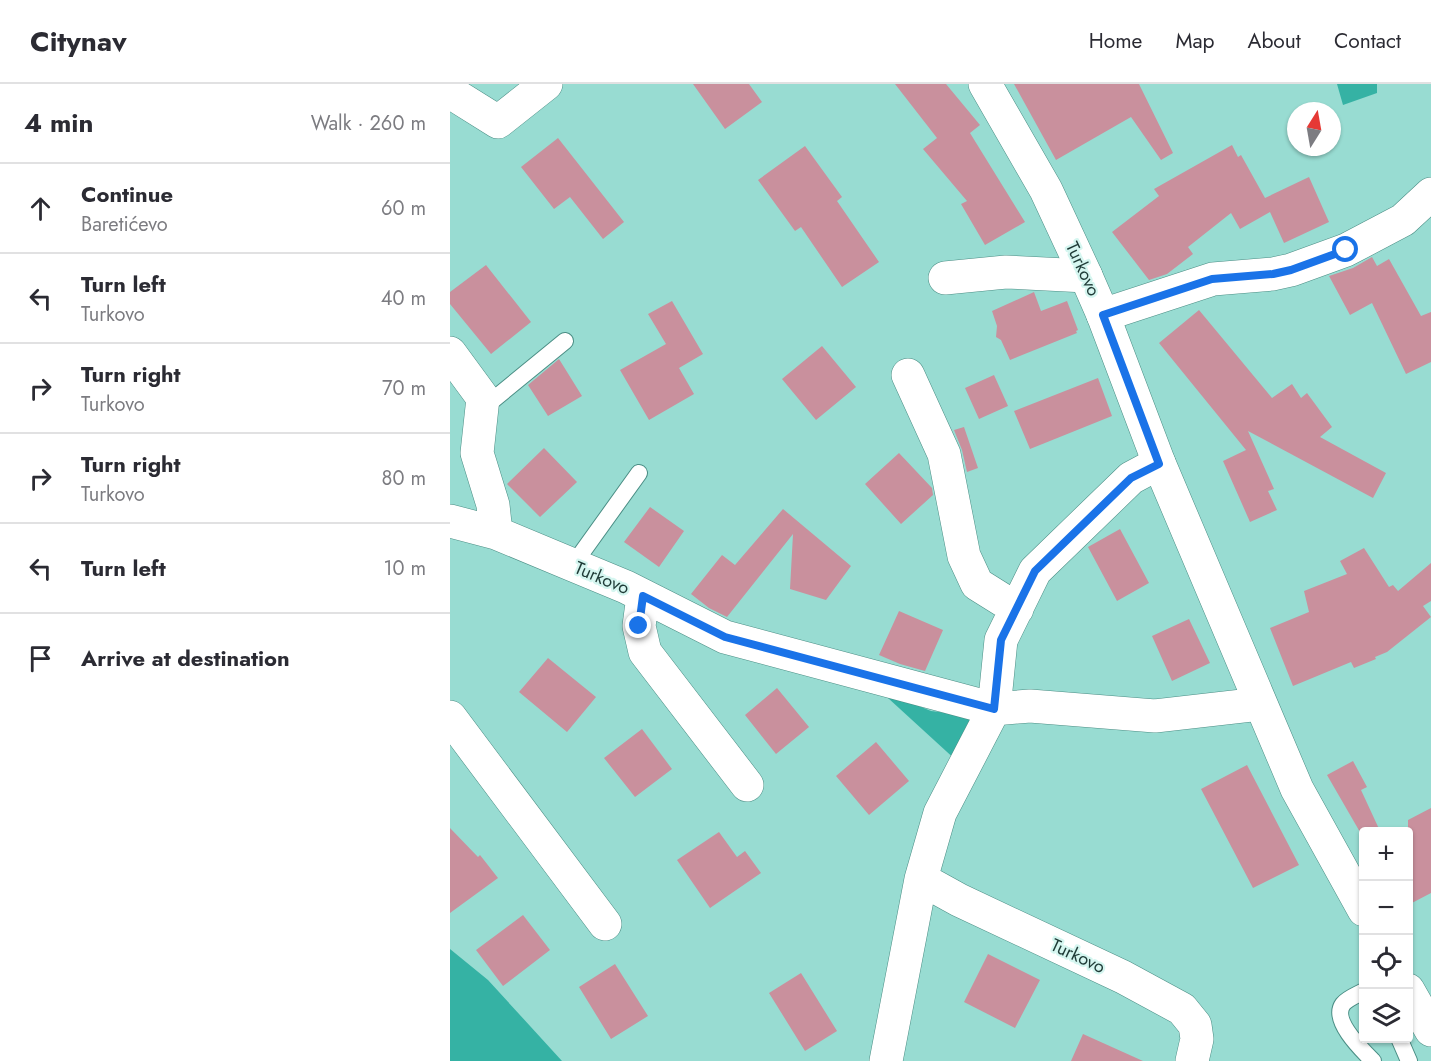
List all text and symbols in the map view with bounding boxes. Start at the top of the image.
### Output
text: Citynav [30,21,127,62]
text: Home [1089,26,1142,56]
text: Map [1175,26,1215,56]
text: About [1248,26,1301,56]
text: Contact [1334,26,1401,56]
north arrow [1287,102,1341,156]
text: 4 min [24,104,93,142]
text: Walk · 260 m [311,109,426,138]
text: Continue [81,178,173,210]
icon: ahead [24,192,57,225]
text: 60 m [381,194,426,223]
text: Baretićevo [81,210,168,239]
route start [1332,236,1358,262]
street label: Turkovo [1059,238,1107,301]
text: Turn left [81,268,166,300]
icon: left [24,282,57,315]
text: 40 m [381,284,426,313]
text: Turkovo [81,300,145,329]
text: Turn right [81,358,181,390]
icon: right [24,372,57,405]
text: 70 m [382,374,426,403]
text: Turkovo [81,390,145,419]
text: Turn right [81,448,181,480]
icon: right [24,462,57,495]
text: 80 m [381,464,426,493]
text: Turkovo [81,480,145,509]
icon: left [24,552,57,585]
text: Turn left [81,552,166,584]
text: 10 m [383,554,426,583]
street label: Turkovo [571,555,634,601]
route end [625,612,651,638]
icon: arrive [24,642,57,675]
text: Arrive at destination [81,642,290,674]
map controls [1359,827,1413,1043]
button: + [1359,827,1413,881]
button: − [1359,881,1413,935]
street label: Turkovo [1047,932,1110,980]
button: locate [1359,935,1413,989]
button: layers [1359,989,1413,1043]

